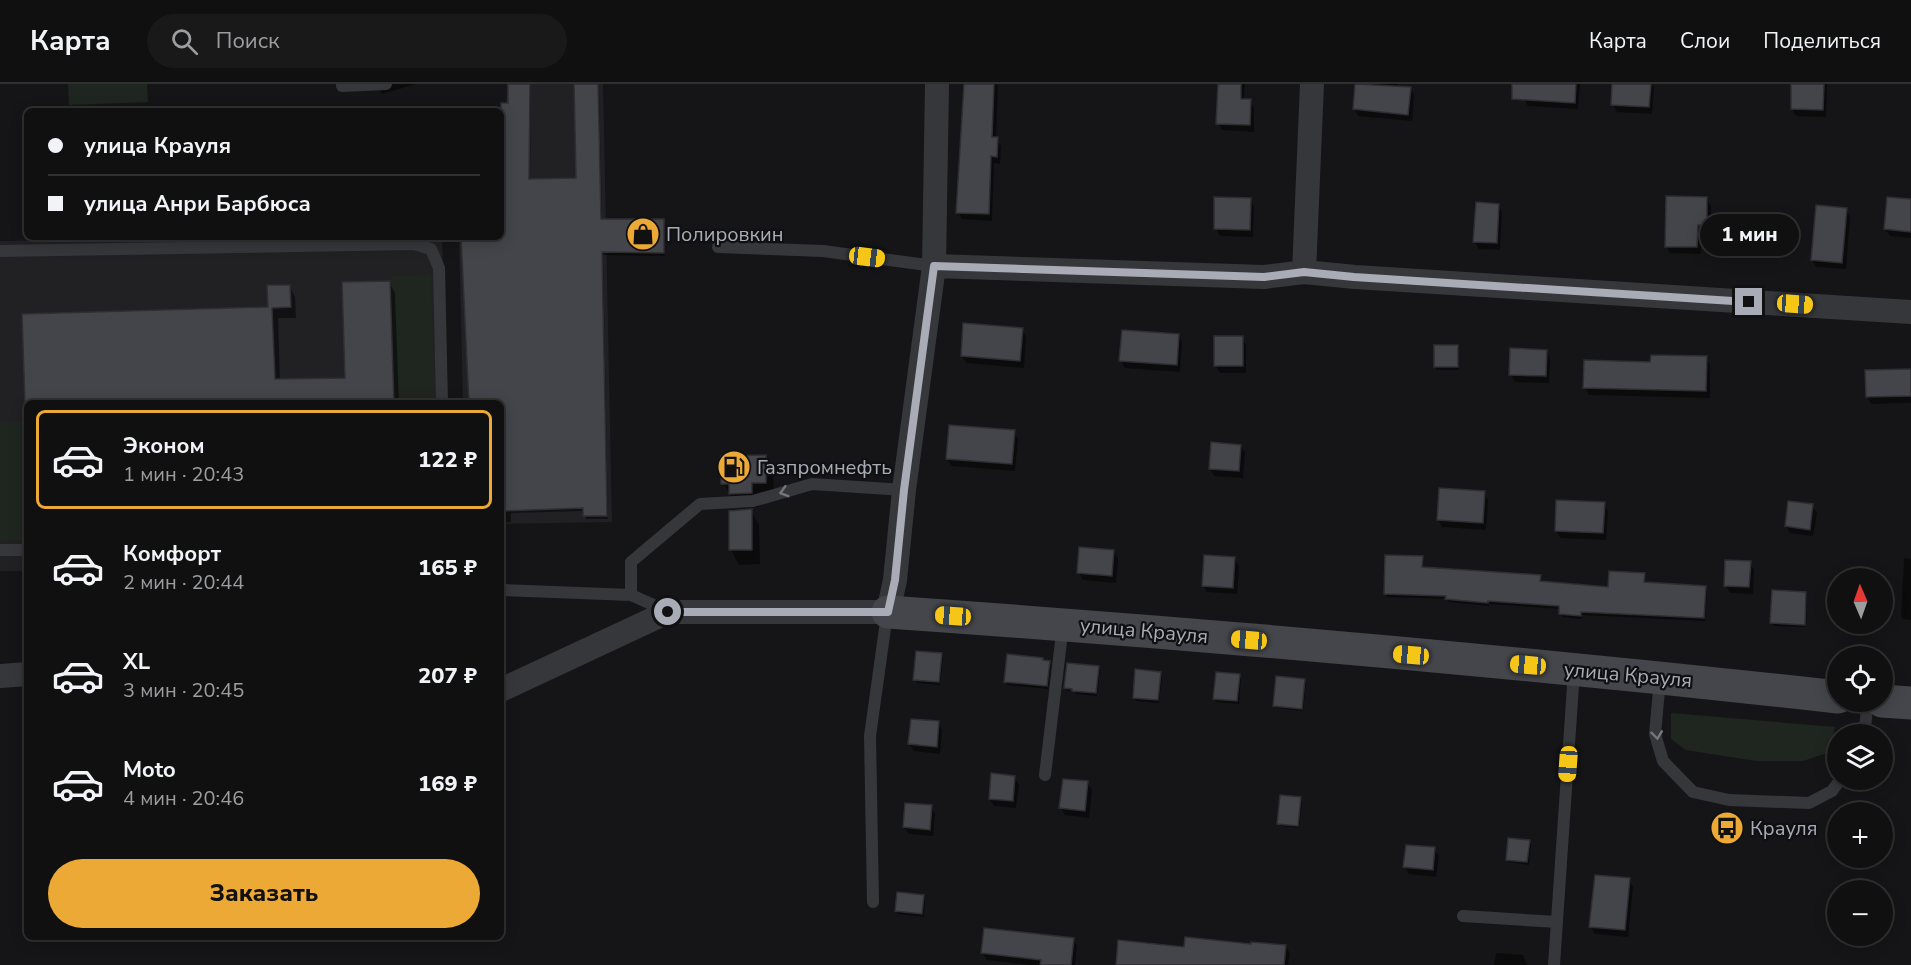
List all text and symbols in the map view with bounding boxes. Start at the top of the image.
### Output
search box [147,14,567,68]
text: Карта [30,22,111,60]
icon: search [168,25,201,58]
text: Поиск [216,26,280,56]
text: Карта [1589,27,1647,55]
text: Слои [1680,27,1730,55]
text: Поделиться [1763,27,1881,55]
text: улица Крауля [84,131,231,161]
text: улица Анри Барбюса [84,189,311,219]
callout: 1 мин [1700,215,1798,257]
shop icon: Полировкин [625,216,661,252]
place label: Полировкин [666,221,783,248]
text: 1 мин [1721,221,1778,248]
car [848,246,886,268]
route end [1735,288,1762,315]
car [1776,294,1814,314]
text: Эконом [123,431,205,461]
icon: car [51,433,105,487]
text: 122 ₽ [418,445,477,475]
fuel station icon: Газпромнефть [716,449,752,485]
place label: Газпромнефть [757,454,892,481]
text: 1 мин · 20:43 [123,461,244,488]
one-way arrow [779,485,790,497]
text: Комфорт [123,539,221,569]
icon: car [51,541,105,595]
text: 165 ₽ [418,553,477,583]
north arrow [1827,568,1893,634]
map controls [1827,568,1893,946]
text: 2 мин · 20:44 [123,569,244,596]
route start [654,598,681,625]
car [934,606,972,626]
street label: улица Крауля [1079,612,1209,650]
car [1230,629,1268,651]
car [1392,644,1430,666]
button: locate [1827,646,1893,712]
text: XL [123,647,150,677]
icon: car [51,649,105,703]
car [1509,654,1547,676]
street label: улица Крауля [1563,656,1693,694]
text: 207 ₽ [418,661,477,691]
text: 3 мин · 20:45 [123,677,244,704]
button: layers [1827,724,1893,790]
one-way arrow [1650,731,1663,740]
car [1558,745,1578,783]
text: Moto [123,755,176,785]
icon: car [51,757,105,811]
text: 169 ₽ [418,769,477,799]
text: 4 мин · 20:46 [123,785,244,812]
button: + [1827,802,1893,868]
bus stop icon: Крауля [1709,810,1745,846]
place label: Крауля [1750,815,1818,842]
button: Заказать [48,859,480,928]
button: − [1827,880,1893,946]

